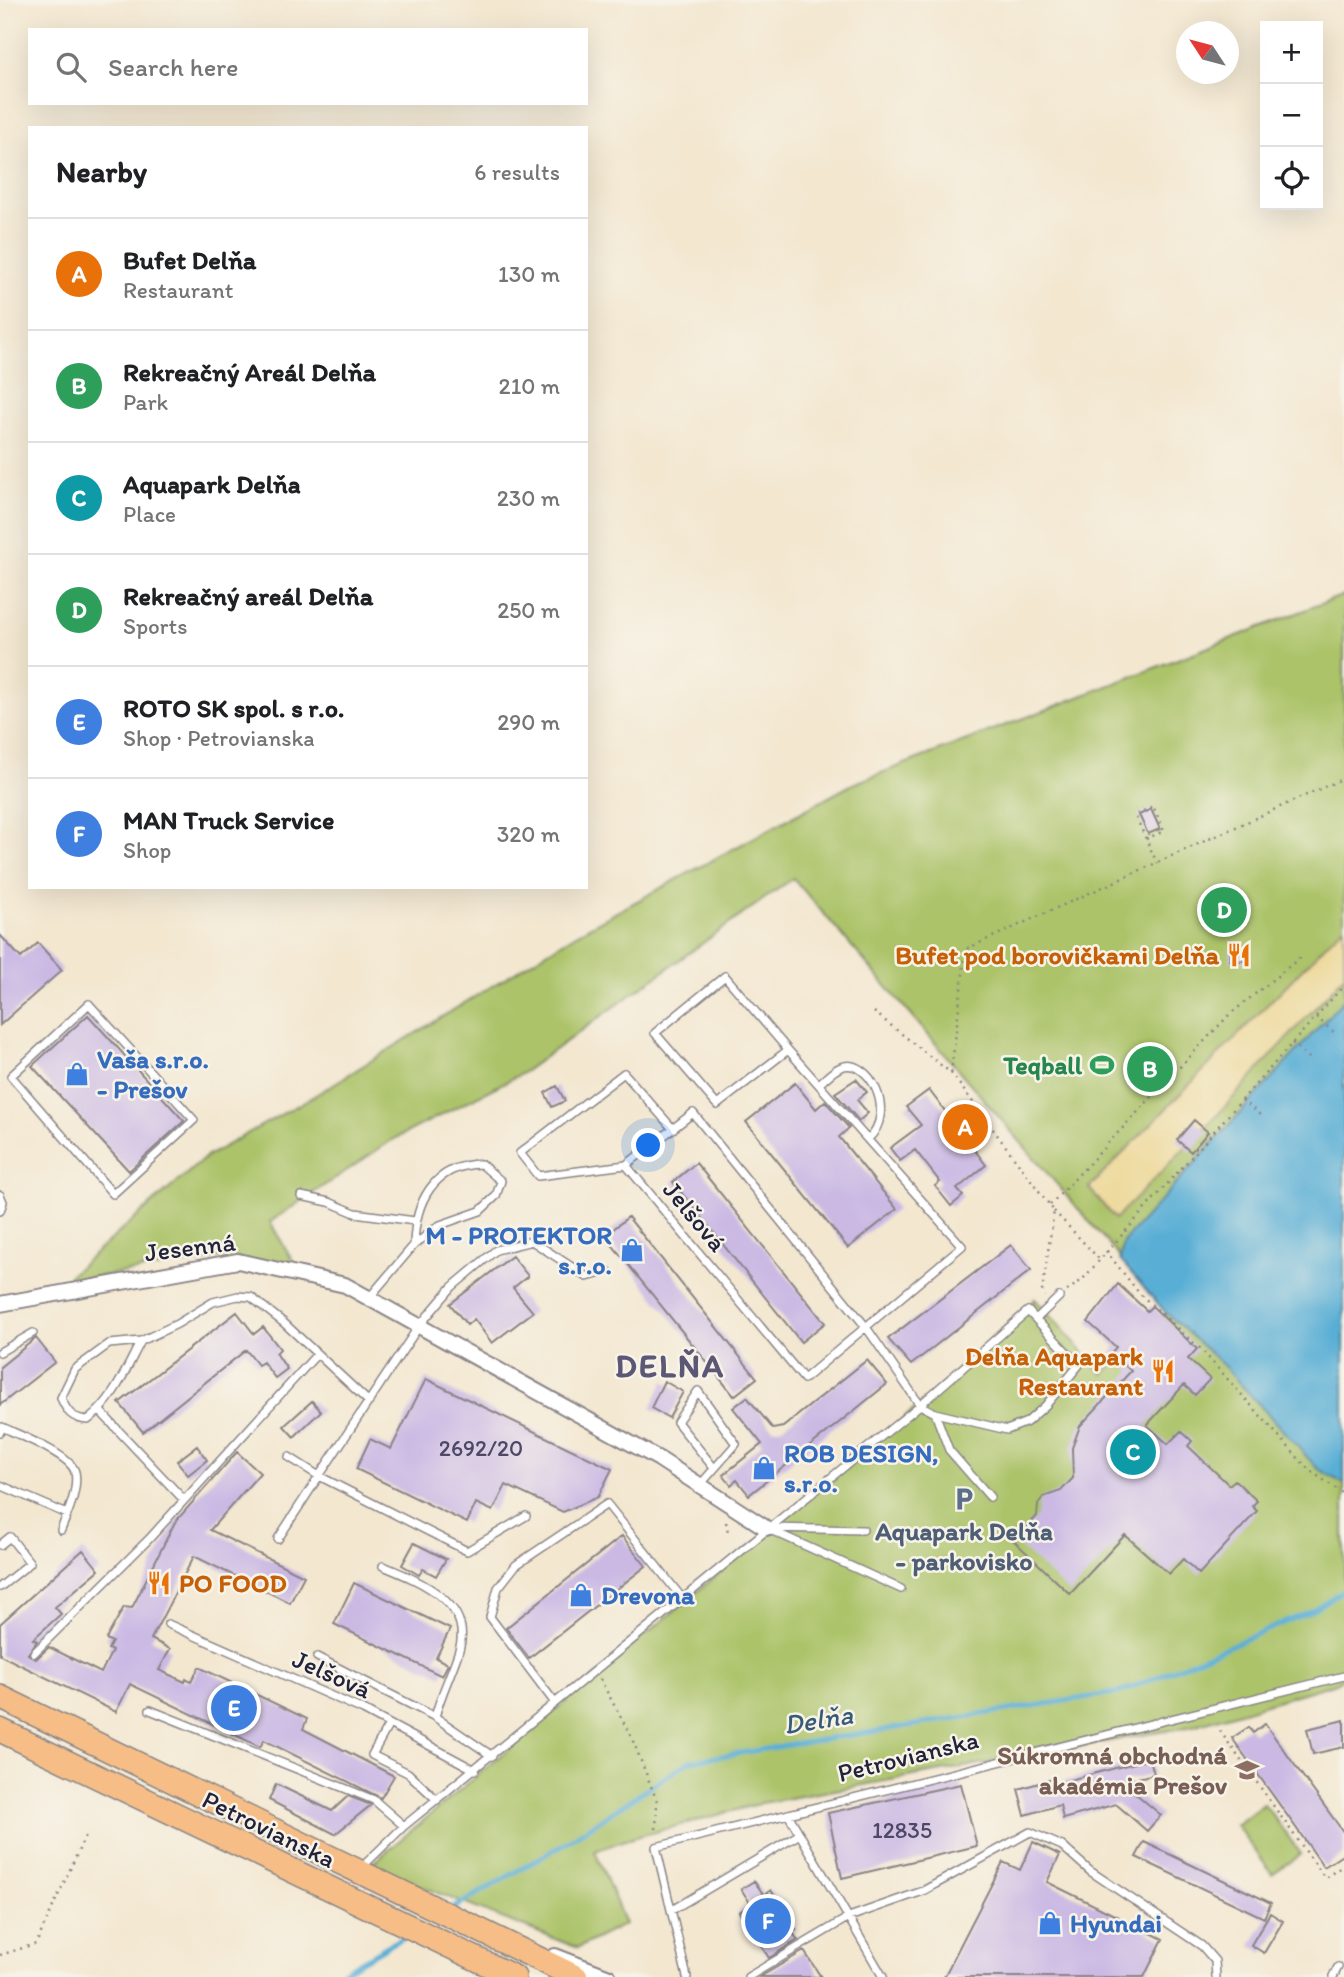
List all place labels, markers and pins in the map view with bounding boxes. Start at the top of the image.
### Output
pin: D [1201,884,1247,936]
place label: Bufet pod borovičkami Delňa [895,939,1219,971]
restaurant icon: Bufet pod borovičkami Delňa [1225,941,1253,969]
place label: Vaša s.r.o. - Prešov [97,1043,209,1105]
pin: B [1127,1043,1173,1095]
place label: Teqball [1002,1049,1083,1081]
sports icon: Teqball [1088,1051,1116,1079]
shop icon: Vaša s.r.o. - Prešov [63,1060,91,1088]
pin: A [942,1101,988,1153]
place label: M - PROTEKTOR s.r.o. [425,1219,612,1281]
shop icon: M - PROTEKTOR s.r.o. [618,1236,646,1264]
place label: Delňa Aquapark Restaurant [965,1340,1144,1402]
restaurant icon: Delňa Aquapark Restaurant [1149,1357,1177,1385]
pin: C [1110,1426,1156,1478]
place label: ROB DESIGN, s.r.o. [784,1437,939,1499]
shop icon: ROB DESIGN, s.r.o. [750,1454,778,1482]
parking icon: Aquapark Delňa - parkovisko [950,1485,978,1513]
place label: Aquapark Delňa - parkovisko [874,1515,1053,1577]
place label: PO FOOD [179,1567,287,1599]
restaurant icon: PO FOOD [145,1569,173,1597]
place label: Drevona [601,1579,695,1611]
shop icon: Drevona [567,1581,595,1609]
pin: E [211,1682,257,1734]
place label: Súkromná obchodná akadémia Prešov [997,1739,1228,1801]
school or university icon: Súkromná obchodná akadémia Prešov [1233,1756,1261,1784]
pin: F [745,1895,791,1947]
place label: Hyundai [1070,1907,1162,1939]
shop icon: Hyundai [1036,1909,1064,1937]

